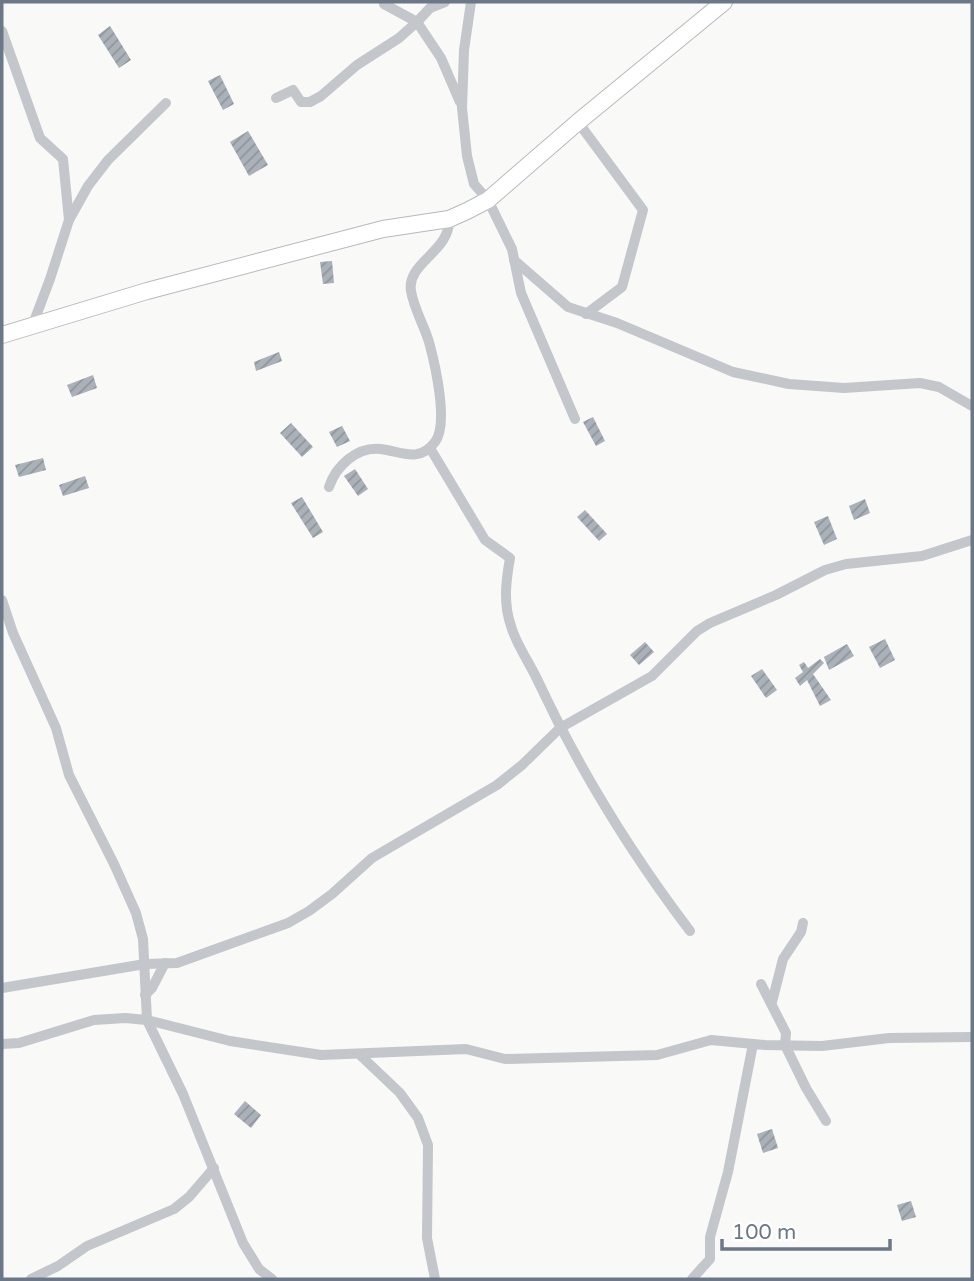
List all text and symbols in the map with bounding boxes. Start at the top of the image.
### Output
scale bar [722,1208,890,1252]
text: 100 m [732,1220,796,1245]

